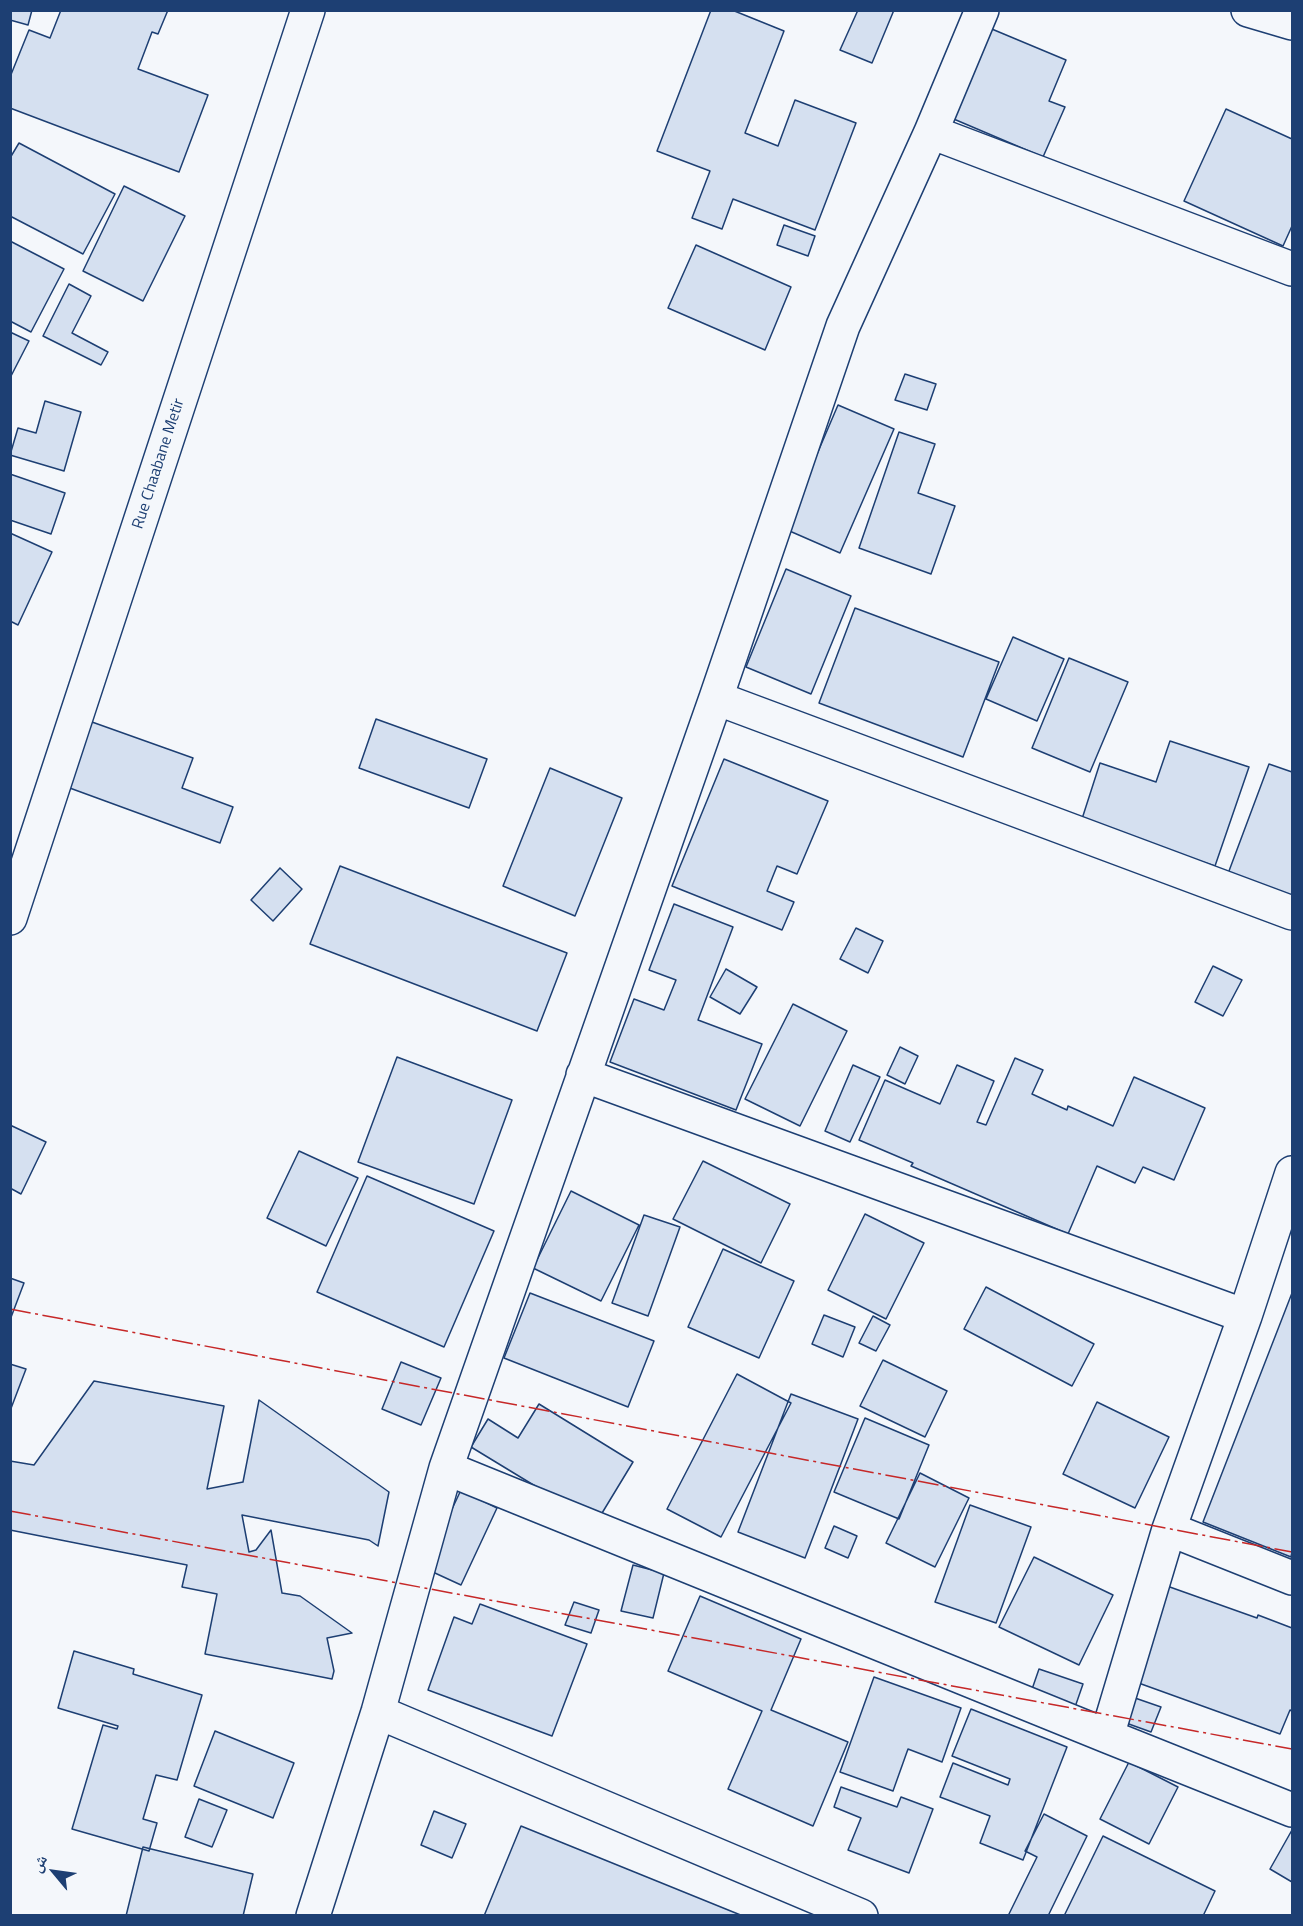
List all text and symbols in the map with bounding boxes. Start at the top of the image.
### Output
street label: Rue Chaabane Metir [129,396,189,532]
north arrow [24,1842,84,1902]
text: ش [24,1850,53,1877]

